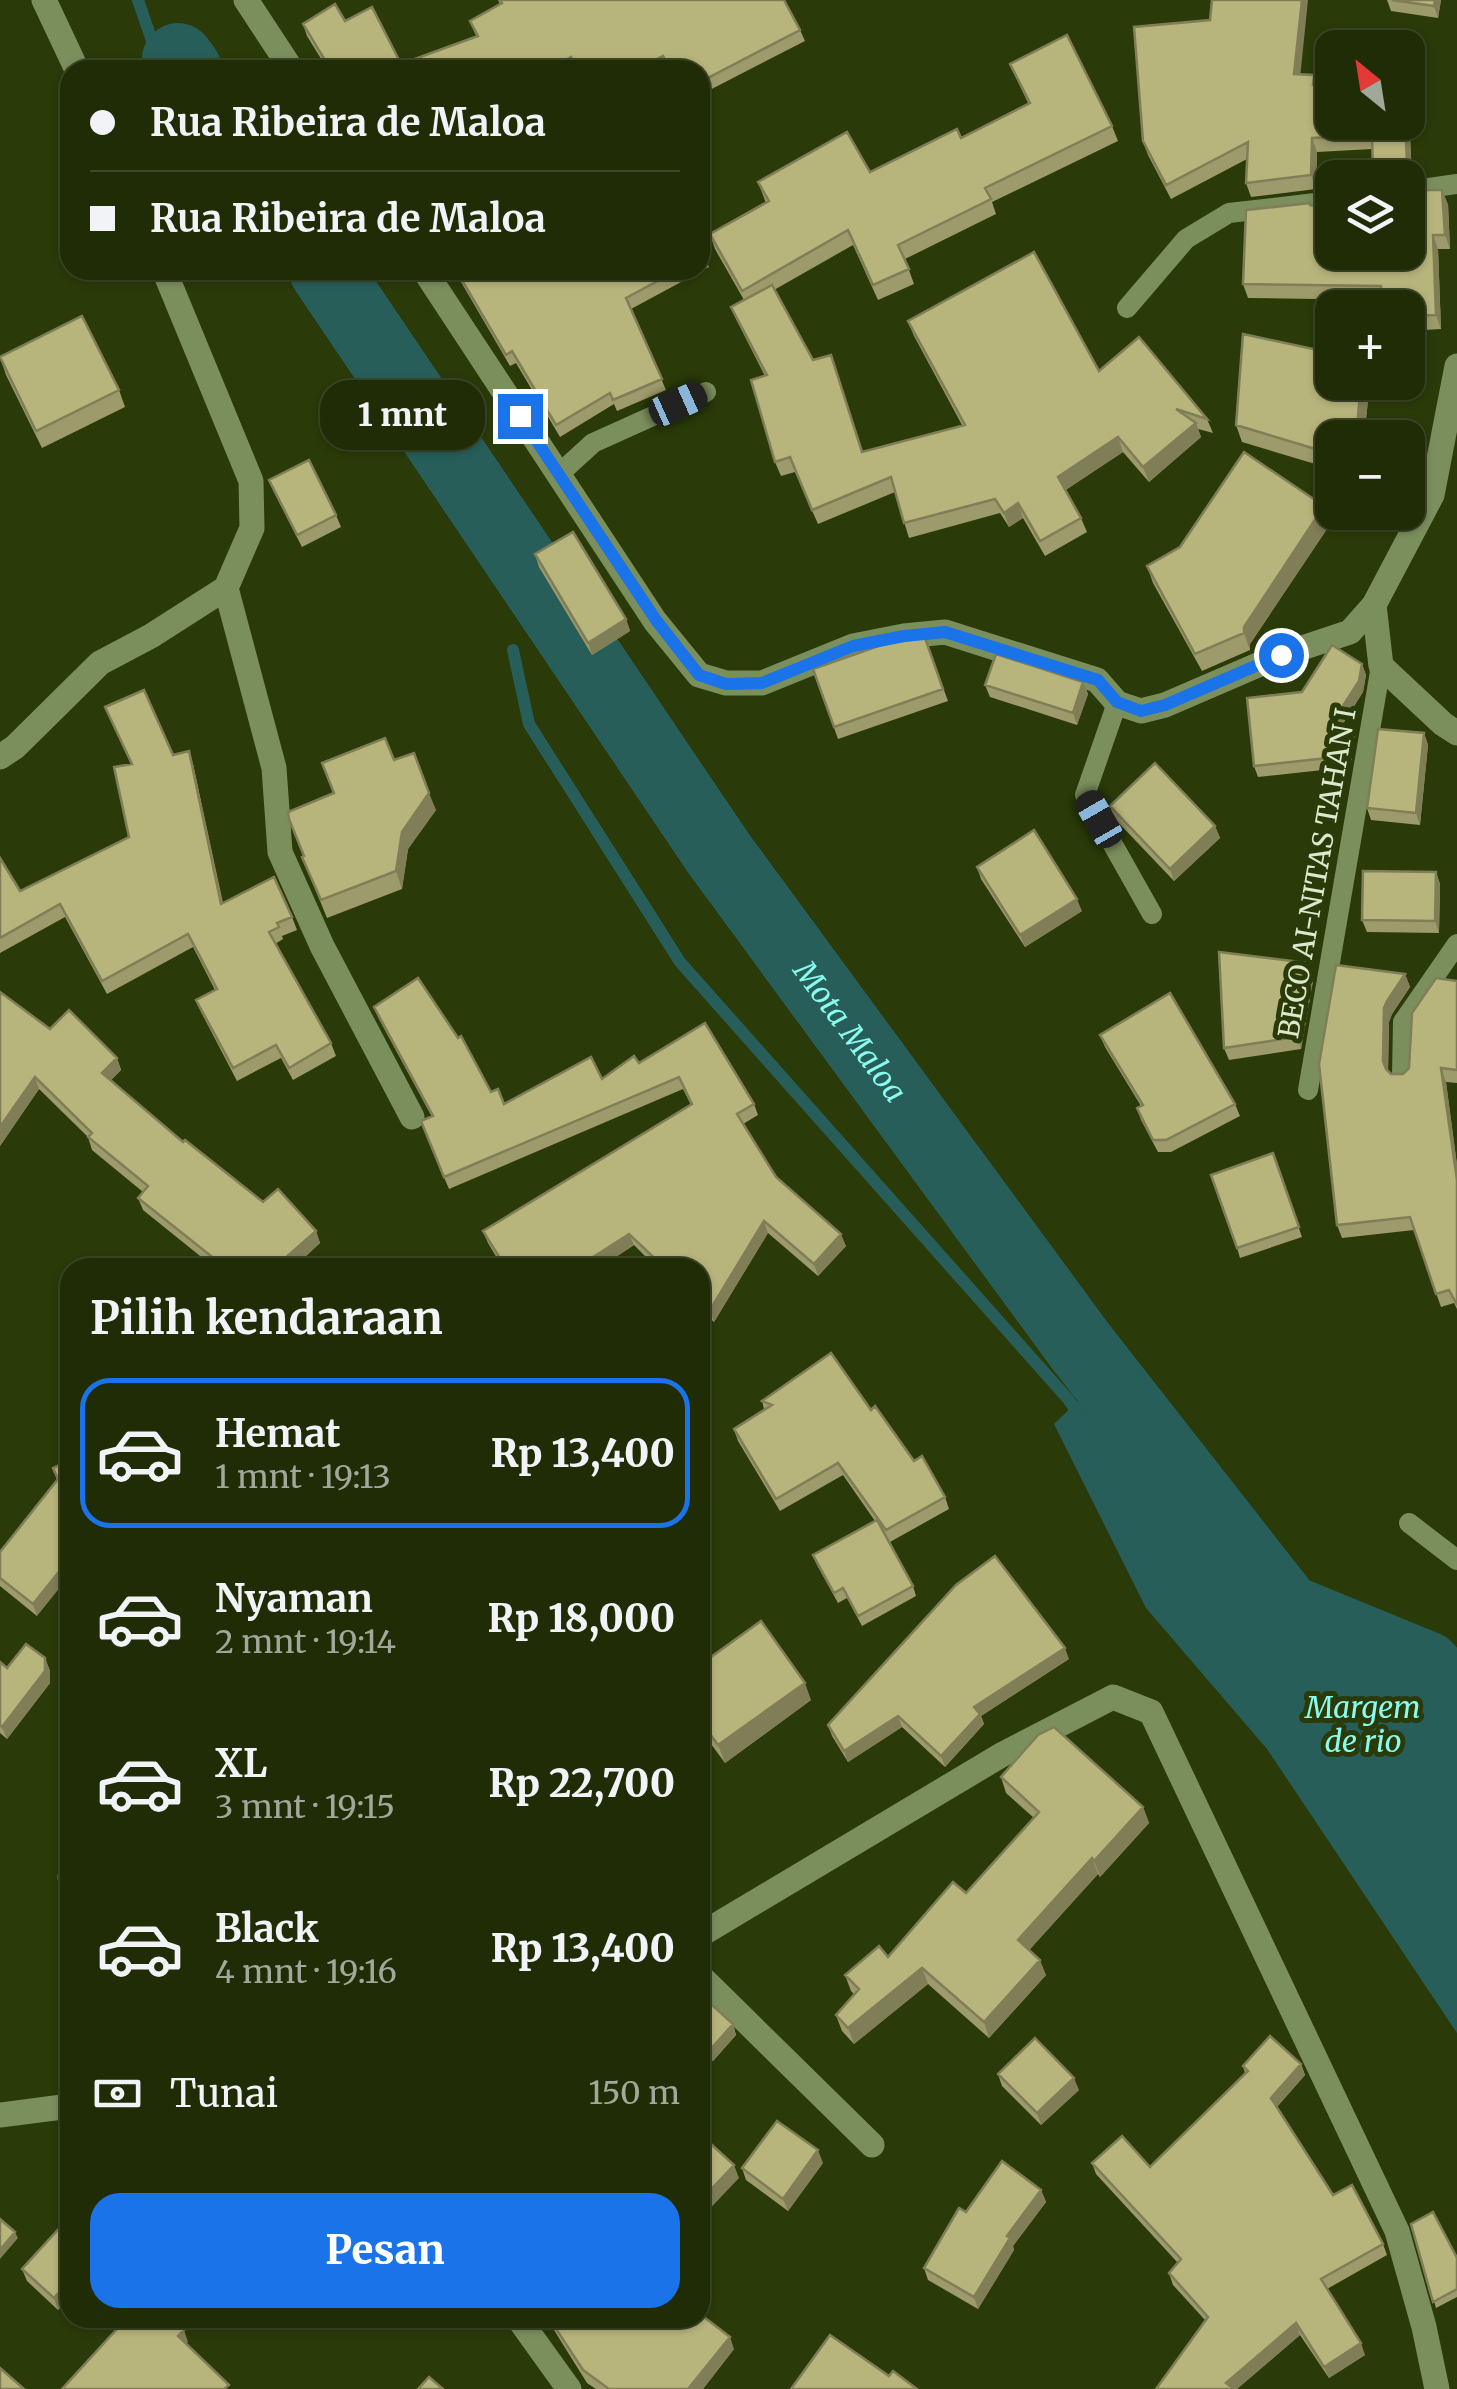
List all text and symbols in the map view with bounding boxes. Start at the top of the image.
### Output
north arrow [1315,30,1425,140]
map controls [1315,30,1425,530]
text: Rua Ribeira de Maloa [150,99,546,146]
button: layers [1315,160,1425,270]
text: Rua Ribeira de Maloa [150,195,546,242]
button: + [1315,290,1425,400]
car [644,378,712,430]
callout: 1 mnt [320,381,485,451]
route end [498,394,543,439]
text: 1 mnt [358,395,447,435]
button: − [1315,420,1425,530]
route start [1259,633,1304,678]
street label: BECO AI-NITAS TAHAN I [1270,705,1364,1041]
car [1071,786,1127,852]
water label: Mota Maloa [785,951,915,1109]
text: Pilih kendaraan [90,1290,443,1346]
icon: car [95,1408,185,1498]
text: Hemat [215,1410,340,1457]
text: Rp 13,400 [491,1430,675,1477]
text: 1 mnt · 19:13 [215,1457,391,1497]
icon: car [95,1573,185,1663]
text: Nyaman [215,1575,373,1622]
text: Rp 18,000 [488,1595,675,1642]
text: 2 mnt · 19:14 [215,1622,396,1662]
water label: Margem de rio [1303,1688,1421,1760]
icon: car [95,1738,185,1828]
text: XL [215,1740,267,1787]
text: Rp 22,700 [488,1760,675,1807]
text: 3 mnt · 19:15 [215,1787,395,1827]
icon: car [95,1903,185,1993]
text: Black [215,1905,319,1952]
text: Rp 13,400 [491,1925,675,1972]
text: 4 mnt · 19:16 [215,1952,397,1992]
icon: cash [90,2066,145,2121]
text: Tunai [170,2070,278,2117]
text: 150 m [588,2073,680,2113]
button: Pesan [90,2193,680,2308]

